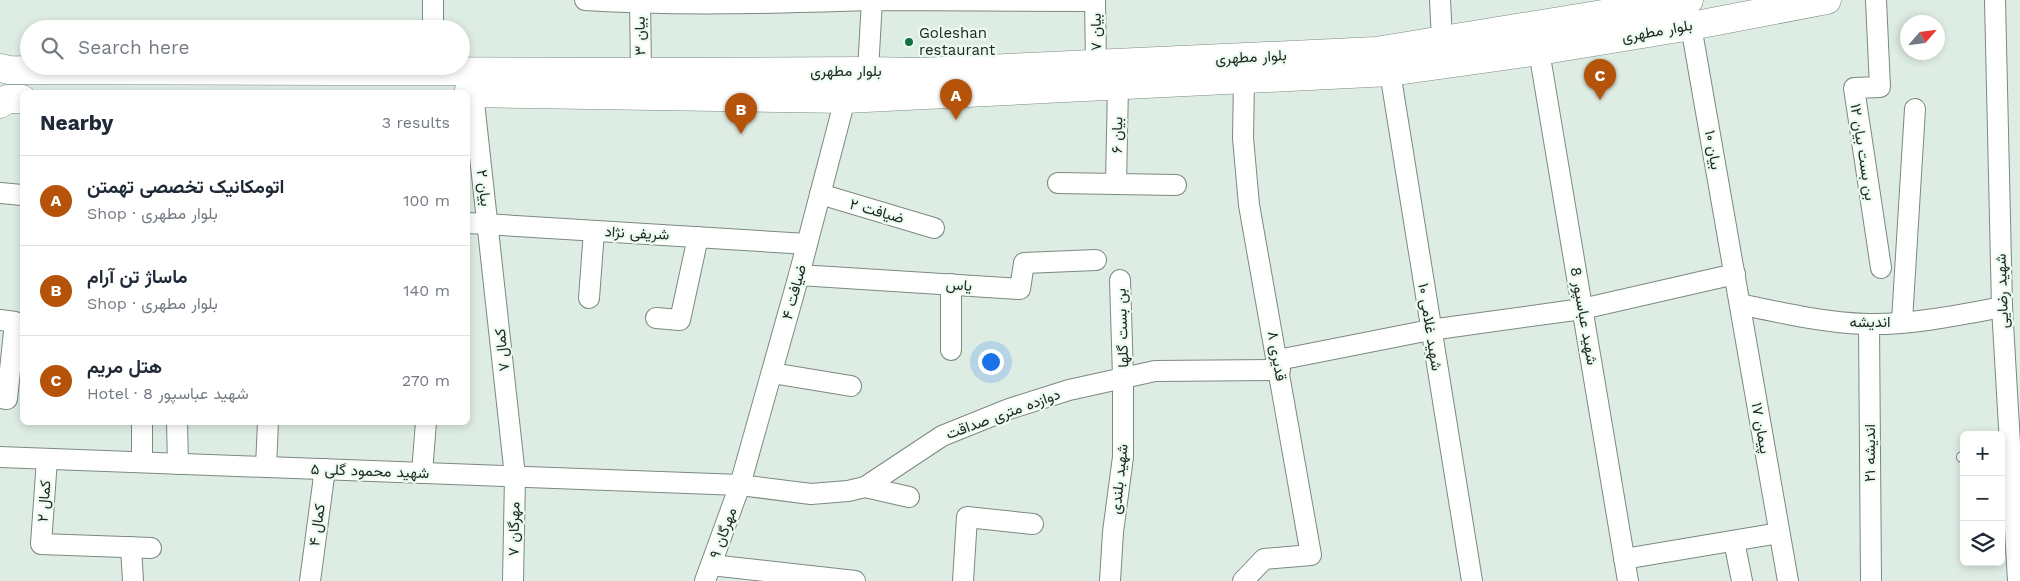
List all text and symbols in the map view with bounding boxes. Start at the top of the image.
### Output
street label: بیان ۷ [1087,13,1105,51]
north arrow [1900,15,1945,60]
street label: بیان ۳ [631,16,649,56]
street label: بلوار مطهری [1620,16,1694,47]
search box [20,20,470,75]
place label: Goleshan restaurant [919,24,996,59]
icon: search [38,34,66,62]
text: Search here [78,36,189,59]
marker: Goleshan restaurant [903,36,915,48]
street label: بلوار مطهری [1215,46,1287,69]
pin: C [1584,59,1616,100]
street label: بلوار مطهری [810,62,882,81]
pin: A [940,79,972,120]
pin: B [725,93,757,134]
street label: بن بست بیان ۱۲ [1845,102,1880,202]
text: Nearby [40,110,113,135]
text: 3 results [382,113,450,132]
street label: بیان ۶ [1108,117,1126,153]
street label: بیان ۱۰ [1701,129,1725,171]
street label: بیان ۲ [473,169,495,207]
text: اتومکانیک تخصصی تهمتن [87,175,284,198]
text: A [51,191,61,210]
text: 100 m [403,191,450,210]
street label: ضیافت ۲ [848,195,906,227]
text: Shop · بلوار مطهری [87,204,218,223]
street label: شریفی نژاد [604,222,670,245]
street label: شهید رضایی [1992,253,2013,329]
street label: ضیافت ۴ [778,262,810,322]
text: ماساژ تن آرام [87,265,188,288]
street label: شهید عباسپور 8 [1566,266,1601,367]
street label: یاس [945,275,973,296]
text: B [51,281,61,300]
text: 140 m [403,281,450,300]
street label: شهید غلامی ۱۰ [1413,282,1446,372]
street label: بن بست گلها [1112,288,1133,368]
text: Shop · بلوار مطهری [87,294,218,313]
street label: اندیشه [1850,313,1890,331]
street label: کمال ۷ [491,327,513,372]
street label: قدیری ۸ [1263,330,1290,383]
your location [978,349,1004,375]
text: هتل مریم [87,355,162,378]
text: C [51,371,61,390]
text: 270 m [402,371,450,390]
text: Hotel · شهید عباسپور 8 [87,384,249,403]
street label: دوازده متری صداقت [943,385,1063,444]
street label: پیمان ۱۷ [1747,401,1774,455]
street label: اندیشه ۲۱ [1861,424,1879,482]
map controls [1960,431,2005,566]
button: + [1960,431,2005,476]
street label: شهید بلندی [1106,443,1133,515]
street label: شهید محمود گلی ۵ [310,460,430,483]
button: − [1960,476,2005,521]
street label: کمال ۲ [34,479,54,522]
street label: کمال ۴ [305,502,329,547]
street label: مهرگان ۷ [505,502,523,556]
street label: مهرگان ۹ [705,505,741,561]
button: layers [1960,521,2005,566]

